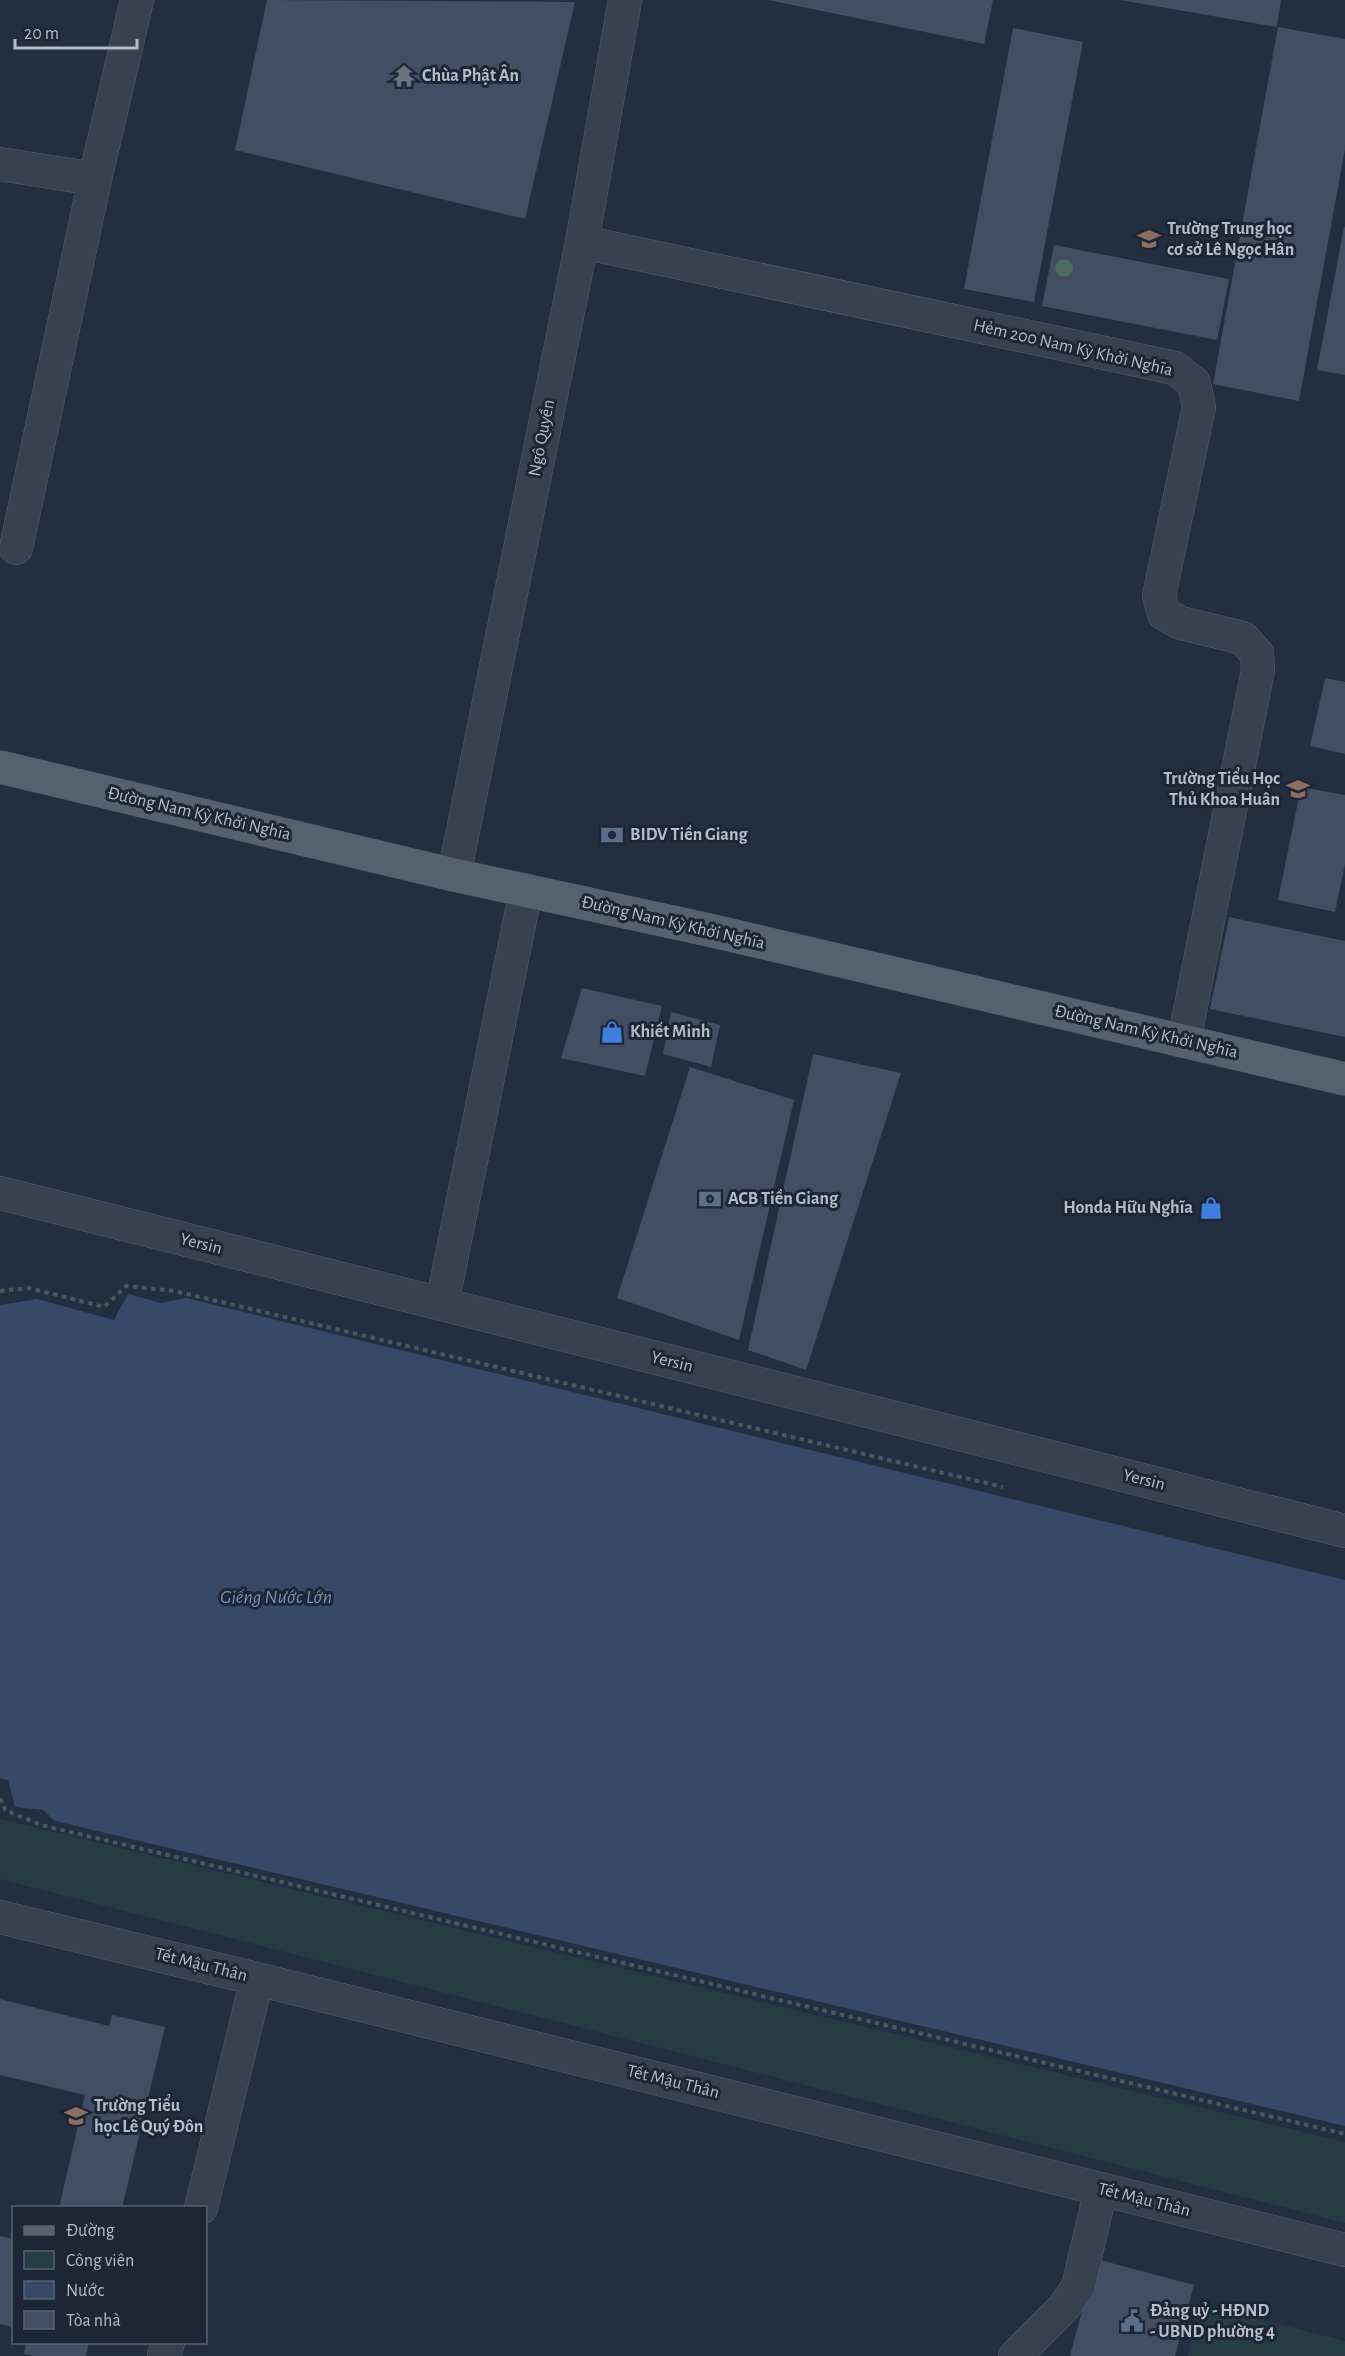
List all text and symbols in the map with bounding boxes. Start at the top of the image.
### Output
scale bar [15,12,136,50]
text: 20 m [24,25,59,43]
temple icon: Chùa Phật Ân [391,63,417,89]
place label: Chùa Phật Ân [422,64,519,85]
place label: Trường Trung học cơ sở Lê Ngọc Hân [1167,220,1294,259]
school or university icon: Trường Trung học cơ sở Lê Ngọc Hân [1136,226,1162,252]
street label: Hẻm 200 Nam Kỳ Khởi Nghĩa [972,316,1174,380]
street label: Ngô Quyền [525,398,558,478]
place label: Trường Tiểu Học Thủ Khoa Huân [1163,767,1280,809]
school or university icon: Trường Tiểu Học Thủ Khoa Huân [1285,776,1311,802]
street label: Đường Nam Kỳ Khởi Nghĩa [106,784,292,844]
bank icon: BIDV Tiền Giang [599,822,625,848]
place label: BIDV Tiền Giang [630,824,748,844]
street label: Đường Nam Kỳ Khởi Nghĩa [580,893,766,953]
street label: Đường Nam Kỳ Khởi Nghĩa [1053,1002,1239,1062]
shop icon: Khiết Minh [599,1019,625,1045]
place label: Khiết Minh [630,1021,710,1041]
bank icon: ACB Tiền Giang [697,1186,723,1212]
place label: ACB Tiền Giang [728,1188,839,1208]
shop icon: Honda Hữu Nghĩa [1198,1195,1224,1221]
place label: Honda Hữu Nghĩa [1063,1199,1193,1217]
street label: Yersin [178,1230,224,1258]
street label: Yersin [649,1348,695,1376]
street label: Yersin [1121,1466,1167,1494]
water label: Giếng Nước Lớn [220,1587,332,1607]
street label: Tết Mậu Thân [153,1944,249,1985]
street label: Tết Mậu Thân [625,2061,721,2102]
place label: Trường Tiểu học Lê Quý Đôn [94,2094,203,2136]
school or university icon: Trường Tiểu học Lê Quý Đôn [63,2103,89,2129]
street label: Tết Mậu Thân [1096,2179,1192,2220]
legend [12,2206,207,2344]
text: Đường [66,2222,115,2240]
text: Công viên [66,2252,134,2270]
text: Nước [66,2282,104,2300]
place label: Đảng uỷ - HĐND - UBND phường 4 [1150,2302,1275,2341]
public building icon: Đảng uỷ - HĐND - UBND phường 4 [1119,2308,1145,2334]
text: Tòa nhà [66,2312,121,2330]

